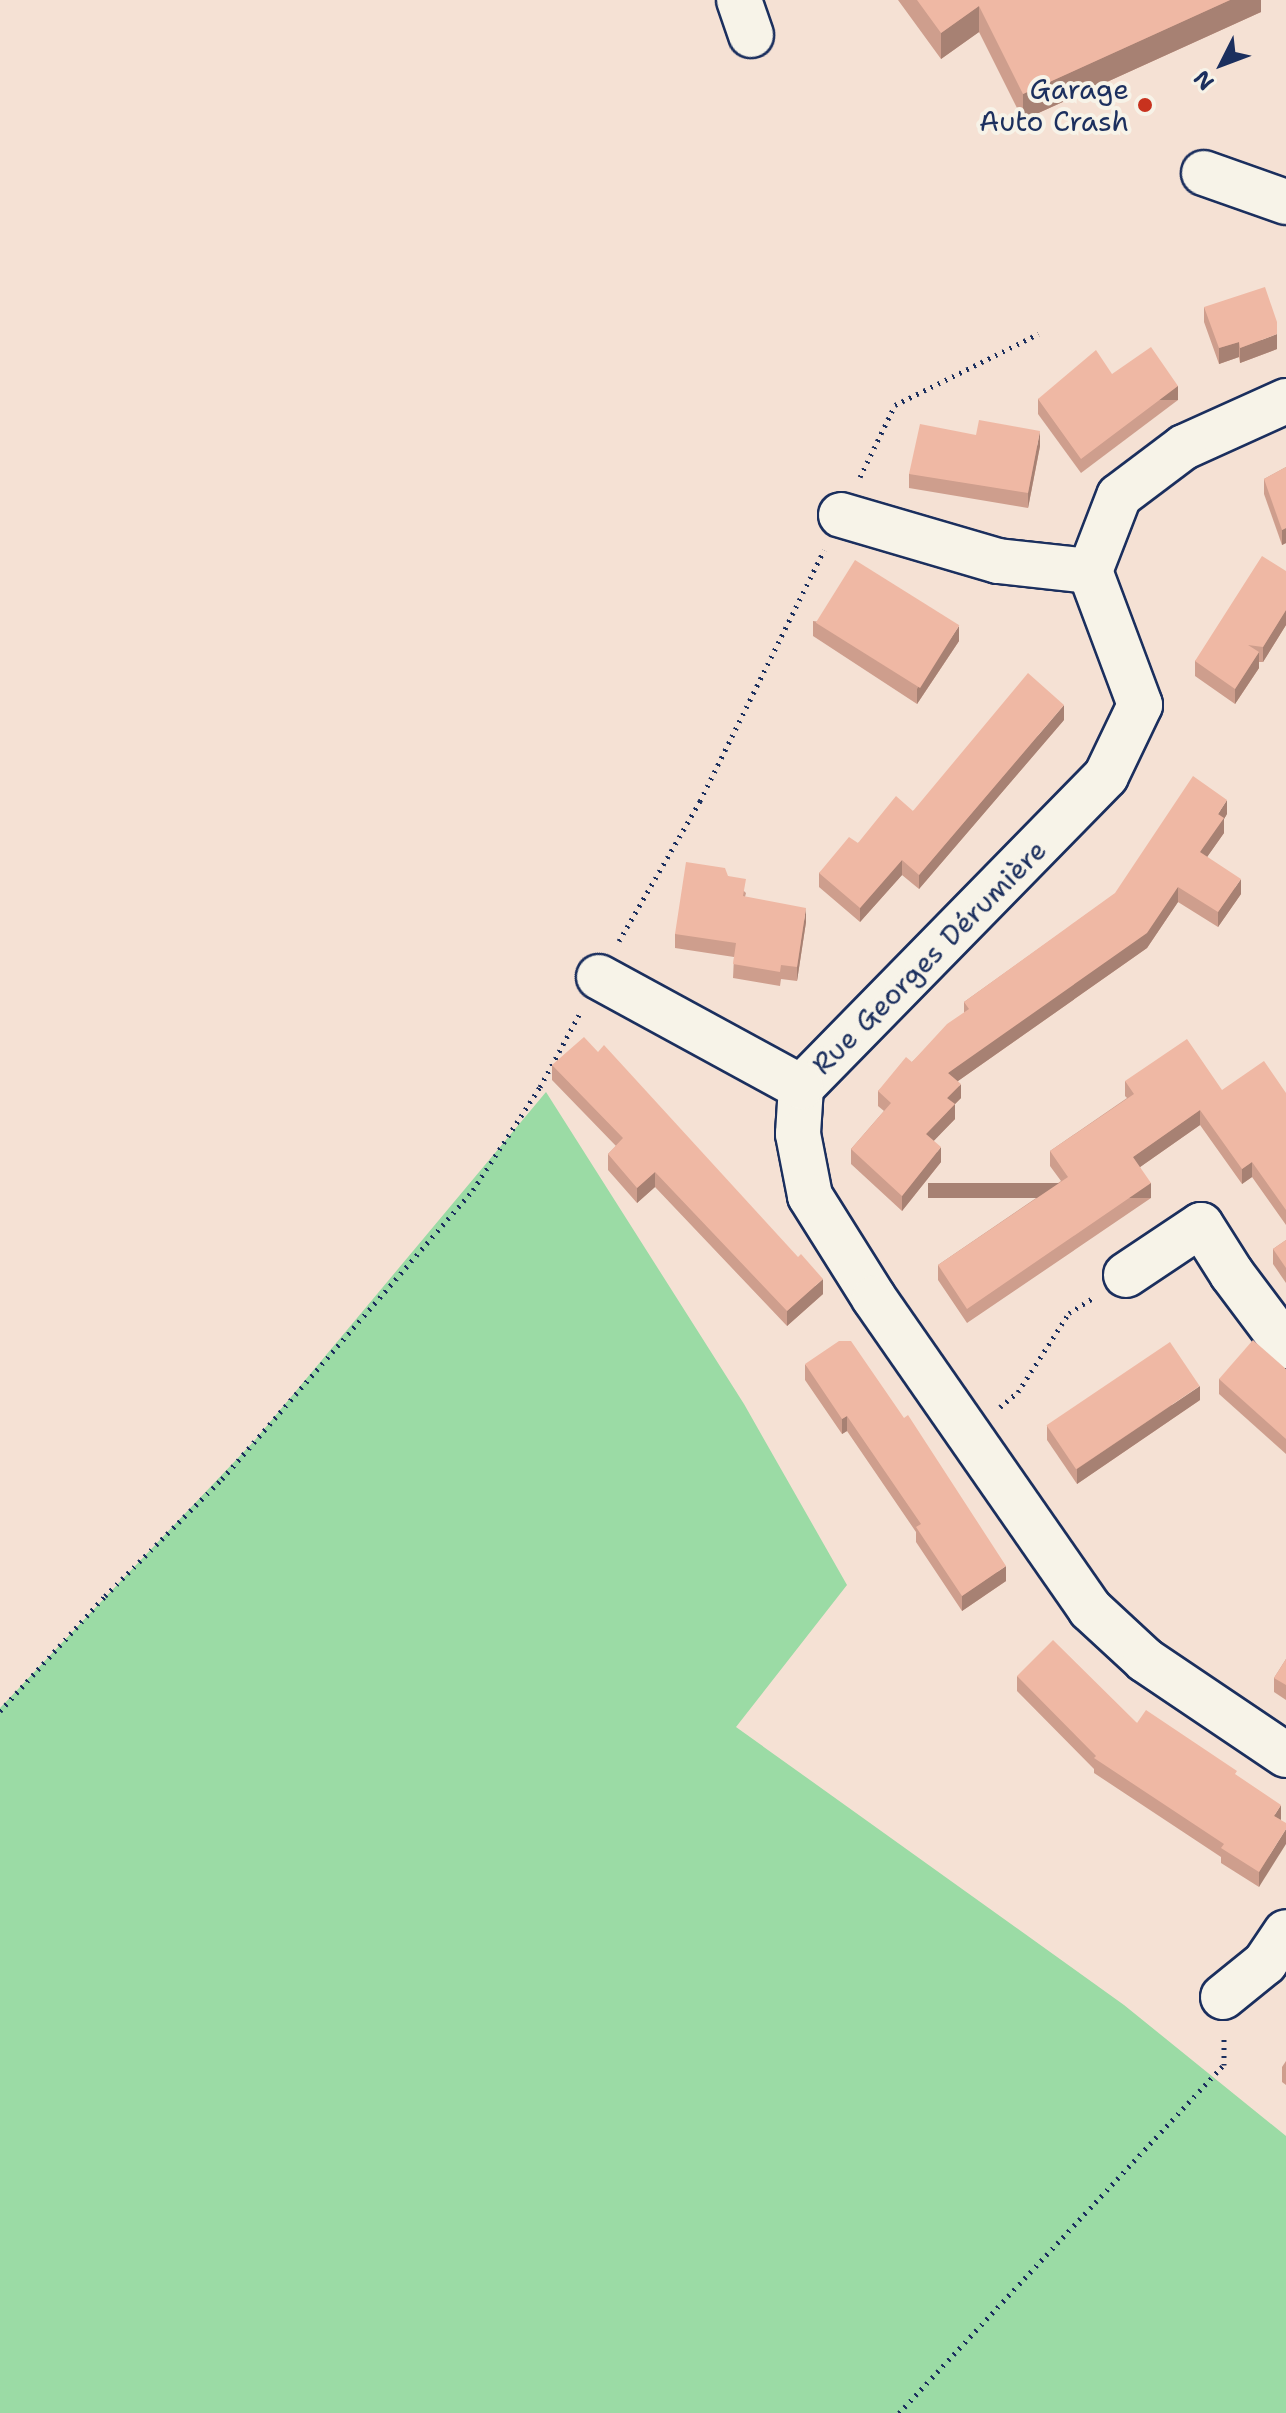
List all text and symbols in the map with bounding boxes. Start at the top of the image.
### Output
north arrow [1182,24,1262,104]
text: N [1187,64,1220,97]
place label: Garage Auto Crash [979,72,1129,138]
marker: Garage Auto Crash [1136,96,1154,114]
street label: Rue Georges Dérumière [805,833,1053,1081]

